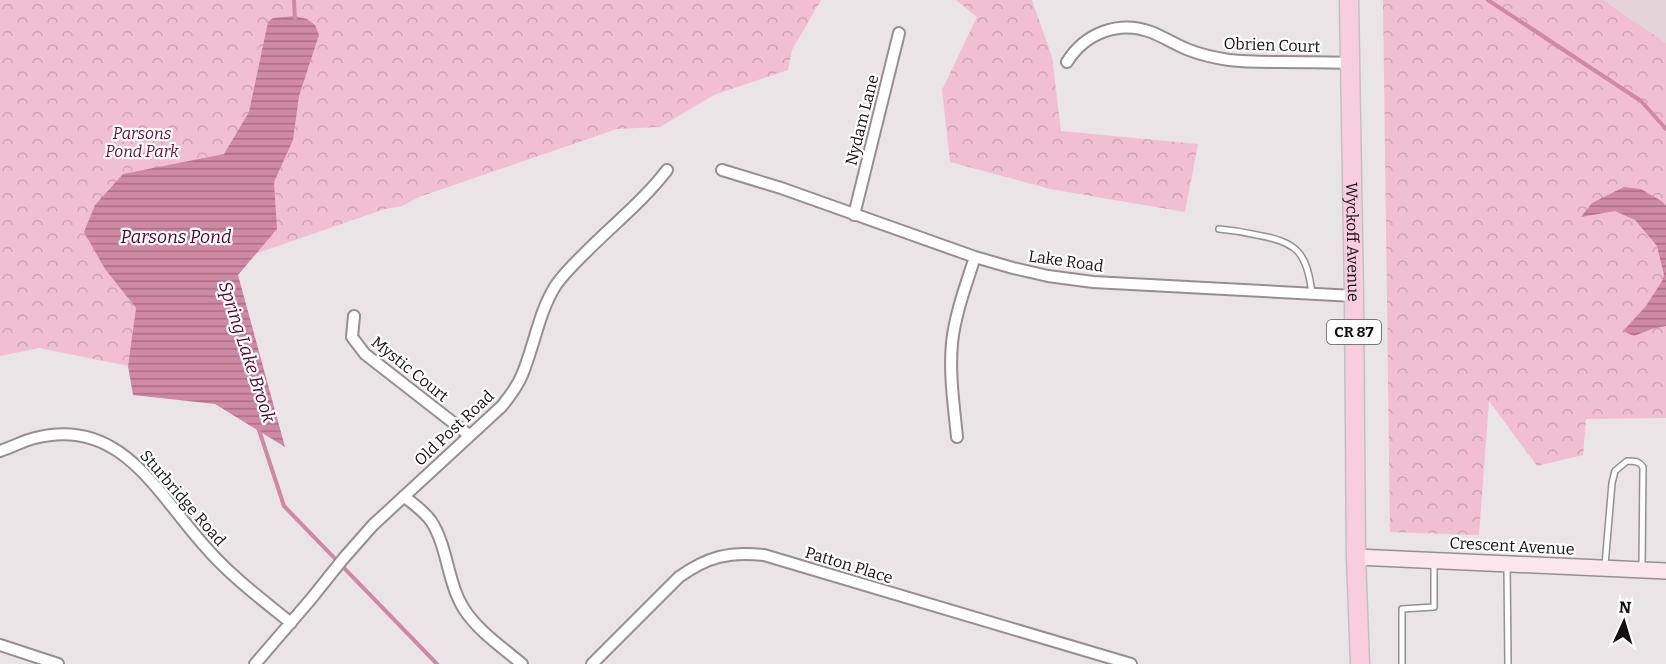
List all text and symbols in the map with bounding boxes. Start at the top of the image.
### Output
street label: Obrien Court [1223,34,1321,56]
street label: Nydam Lane [842,73,882,167]
park label: Parsons Pond Park [105,124,179,161]
street label: Wyckoff Avenue [1343,182,1364,302]
water label: Parsons Pond [121,226,232,248]
street label: Lake Road [1027,246,1105,276]
water label: Spring Lake Brook [214,279,280,426]
road number: CR 87 [1327,320,1381,344]
street label: Mystic Court [368,332,452,406]
street label: Old Post Road [410,386,498,470]
street label: Sturbridge Road [136,446,230,550]
street label: Crescent Avenue [1449,533,1575,559]
street label: Patton Place [803,543,895,587]
north arrow [1594,592,1654,652]
text: N [1618,598,1632,617]

